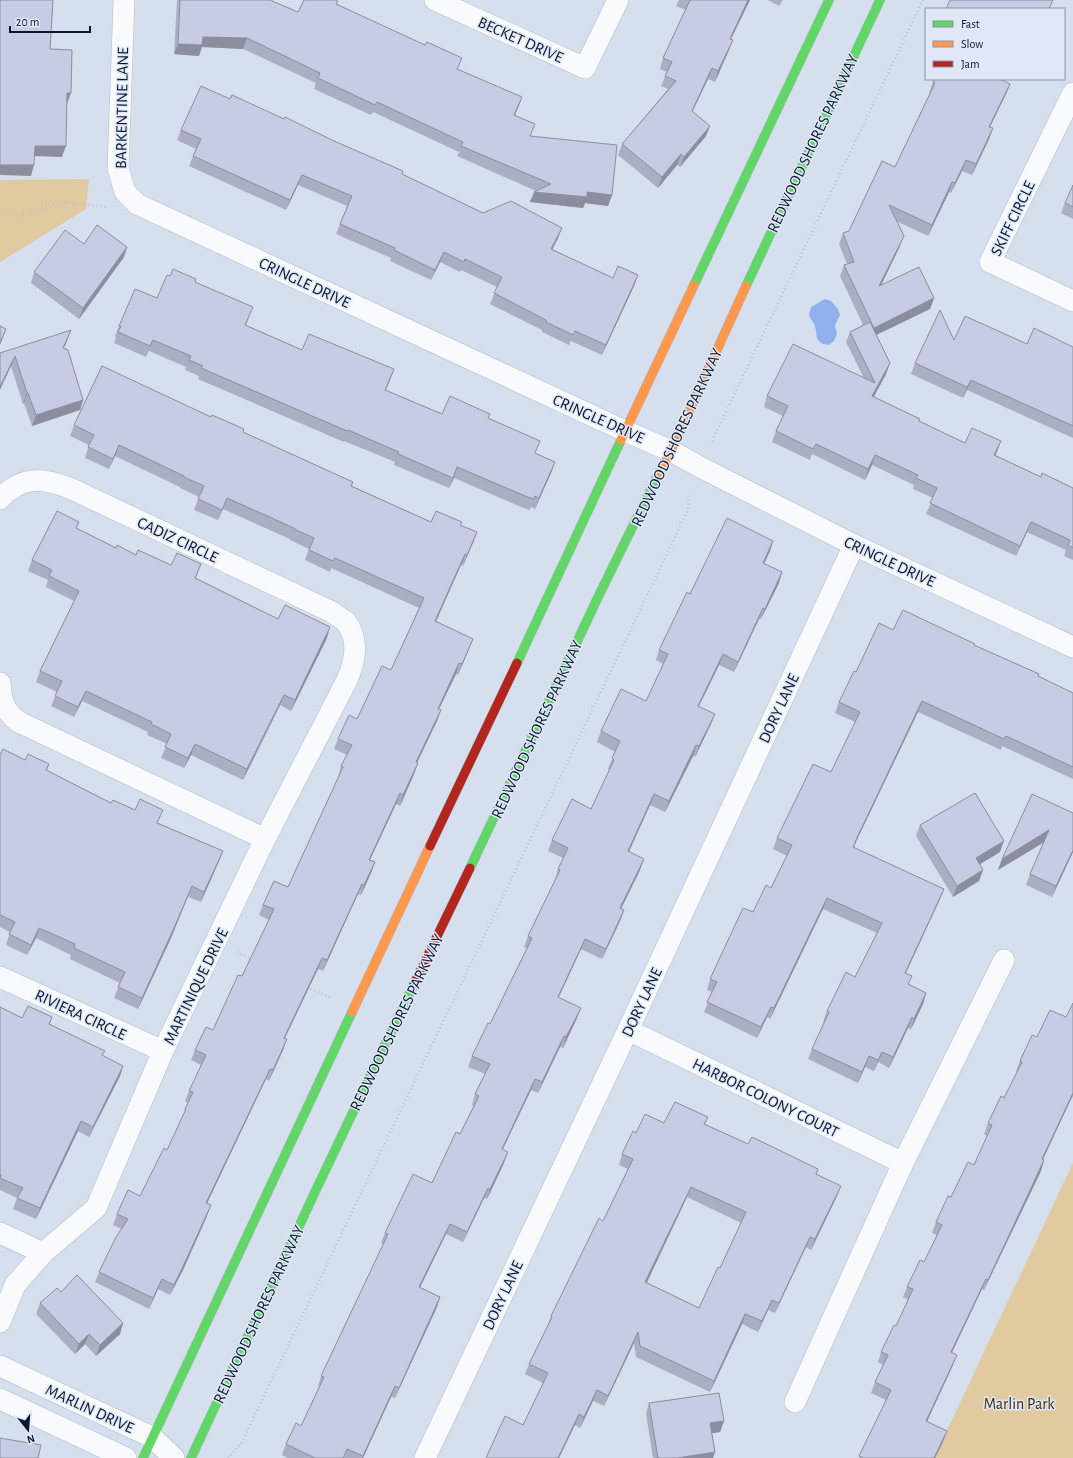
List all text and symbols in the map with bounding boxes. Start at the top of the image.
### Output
scale bar [10,8,90,34]
legend [925,8,1065,80]
street label: BECKET DRIVE [476,14,566,66]
text: 20 m [16,16,39,28]
text: Fast [961,18,980,30]
text: Slow [961,38,983,50]
street label: BARKENTINE LANE [113,47,131,169]
street label: REDWOOD SHORES PARKWAY [765,51,861,235]
text: Jam [961,58,980,70]
street label: SKIFF CIRCLE [988,178,1038,258]
street label: CRINGLE DRIVE [256,255,353,311]
street label: REDWOOD SHORES PARKWAY [629,345,725,529]
street label: CRINGLE DRIVE [550,392,647,446]
street label: CADIZ CIRCLE [135,514,221,566]
street label: CRINGLE DRIVE [841,534,938,590]
street label: REDWOOD SHORES PARKWAY [489,637,585,821]
street label: DORY LANE [756,671,802,746]
street label: MARTINIQUE DRIVE [161,925,232,1048]
street label: REDWOOD SHORES PARKWAY [347,931,447,1113]
street label: DORY LANE [619,965,665,1040]
street label: RIVIERA CIRCLE [32,987,129,1043]
street label: HARBOR COLONY COURT [690,1055,841,1140]
street label: REDWOOD SHORES PARKWAY [211,1222,307,1406]
street label: DORY LANE [480,1258,526,1333]
street label: MARLIN DRIVE [43,1382,136,1436]
park label: Marlin Park [983,1396,1055,1412]
north arrow [8,1410,48,1450]
text: N [26,1433,36,1445]

